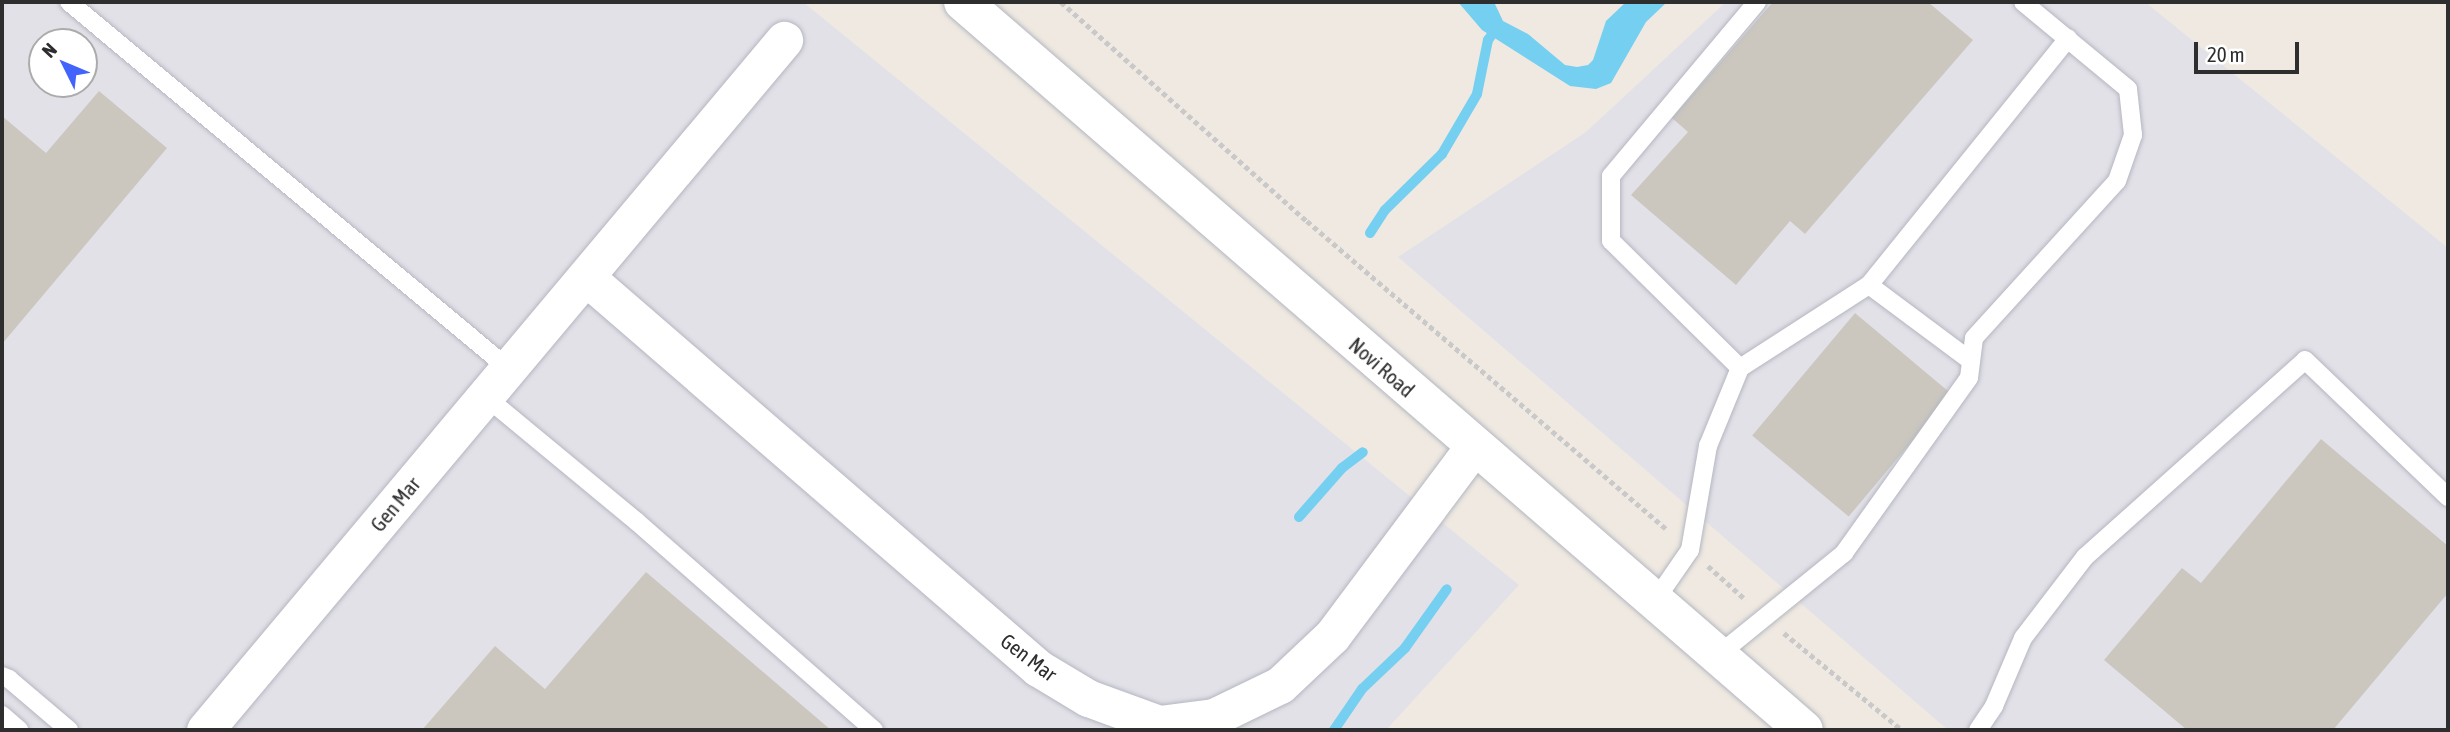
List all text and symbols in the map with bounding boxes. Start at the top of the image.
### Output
north arrow [28,28,98,98]
scale bar [2198,28,2303,72]
text: N [37,38,61,62]
text: 20 m [2207,42,2245,66]
street label: Novi Road [1344,332,1420,402]
street label: Gen Mar [365,471,425,537]
street label: Gen Mar [996,628,1062,686]

